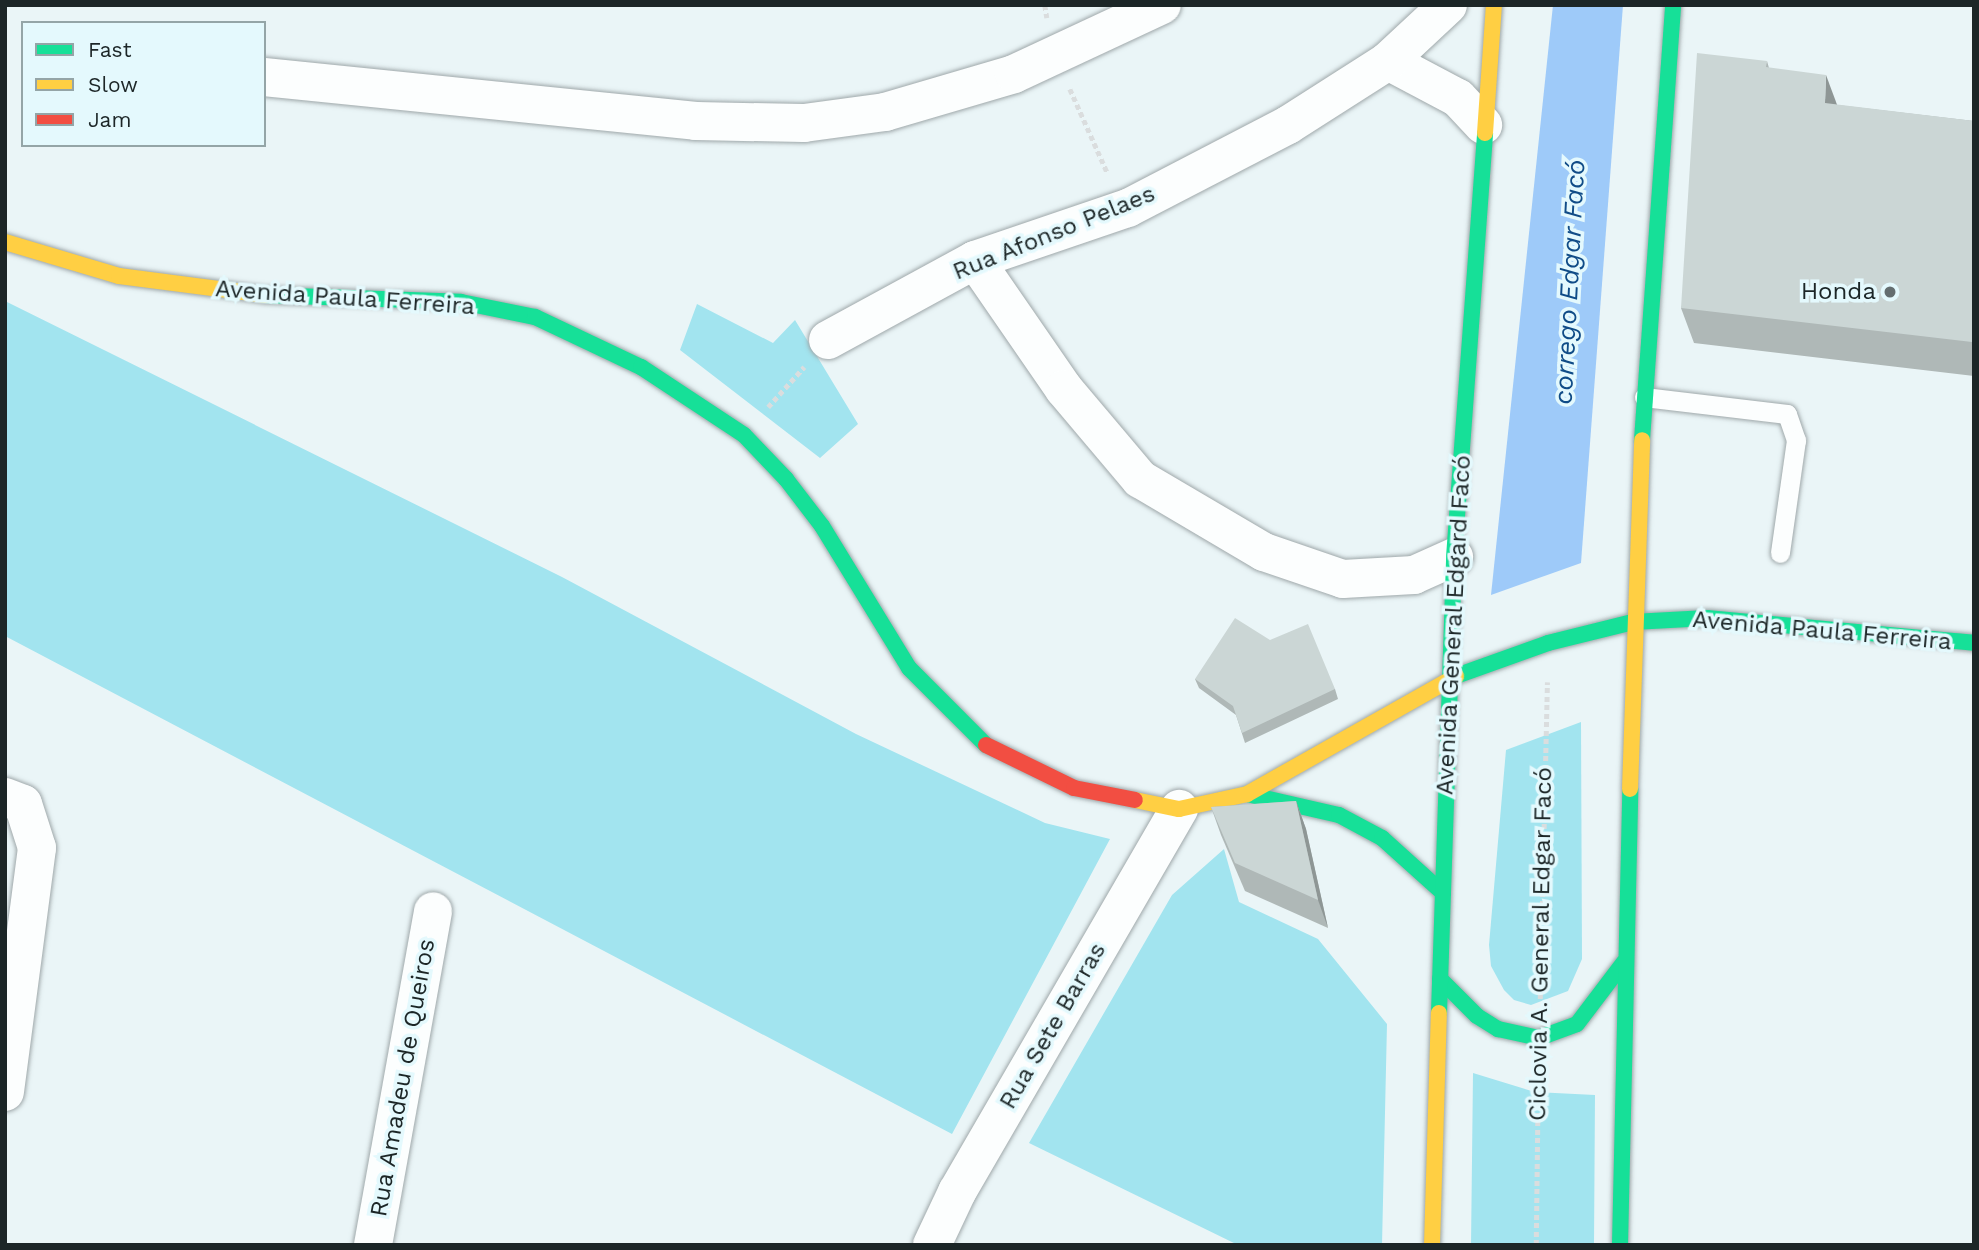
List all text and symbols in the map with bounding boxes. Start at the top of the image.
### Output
legend [21,21,266,147]
text: Fast [88,37,132,62]
text: Slow [88,72,138,97]
text: Jam [88,107,131,132]
water label: corrego Edgar Facó [1548,158,1592,406]
street label: Rua Afonso Pelaes [948,179,1160,287]
street label: Avenida Paula Ferreira [214,275,476,321]
place label: Honda [1801,278,1876,306]
marker: Honda [1882,284,1898,300]
street label: Avenida General Edgard Facó [1431,454,1477,796]
street label: Avenida Paula Ferreira [1691,605,1953,657]
street label: Ciclovia A. General Edgar Facó [1523,765,1559,1123]
street label: Rua Amadeu de Queiros [364,936,442,1220]
street label: Rua Sete Barras [994,937,1112,1115]

